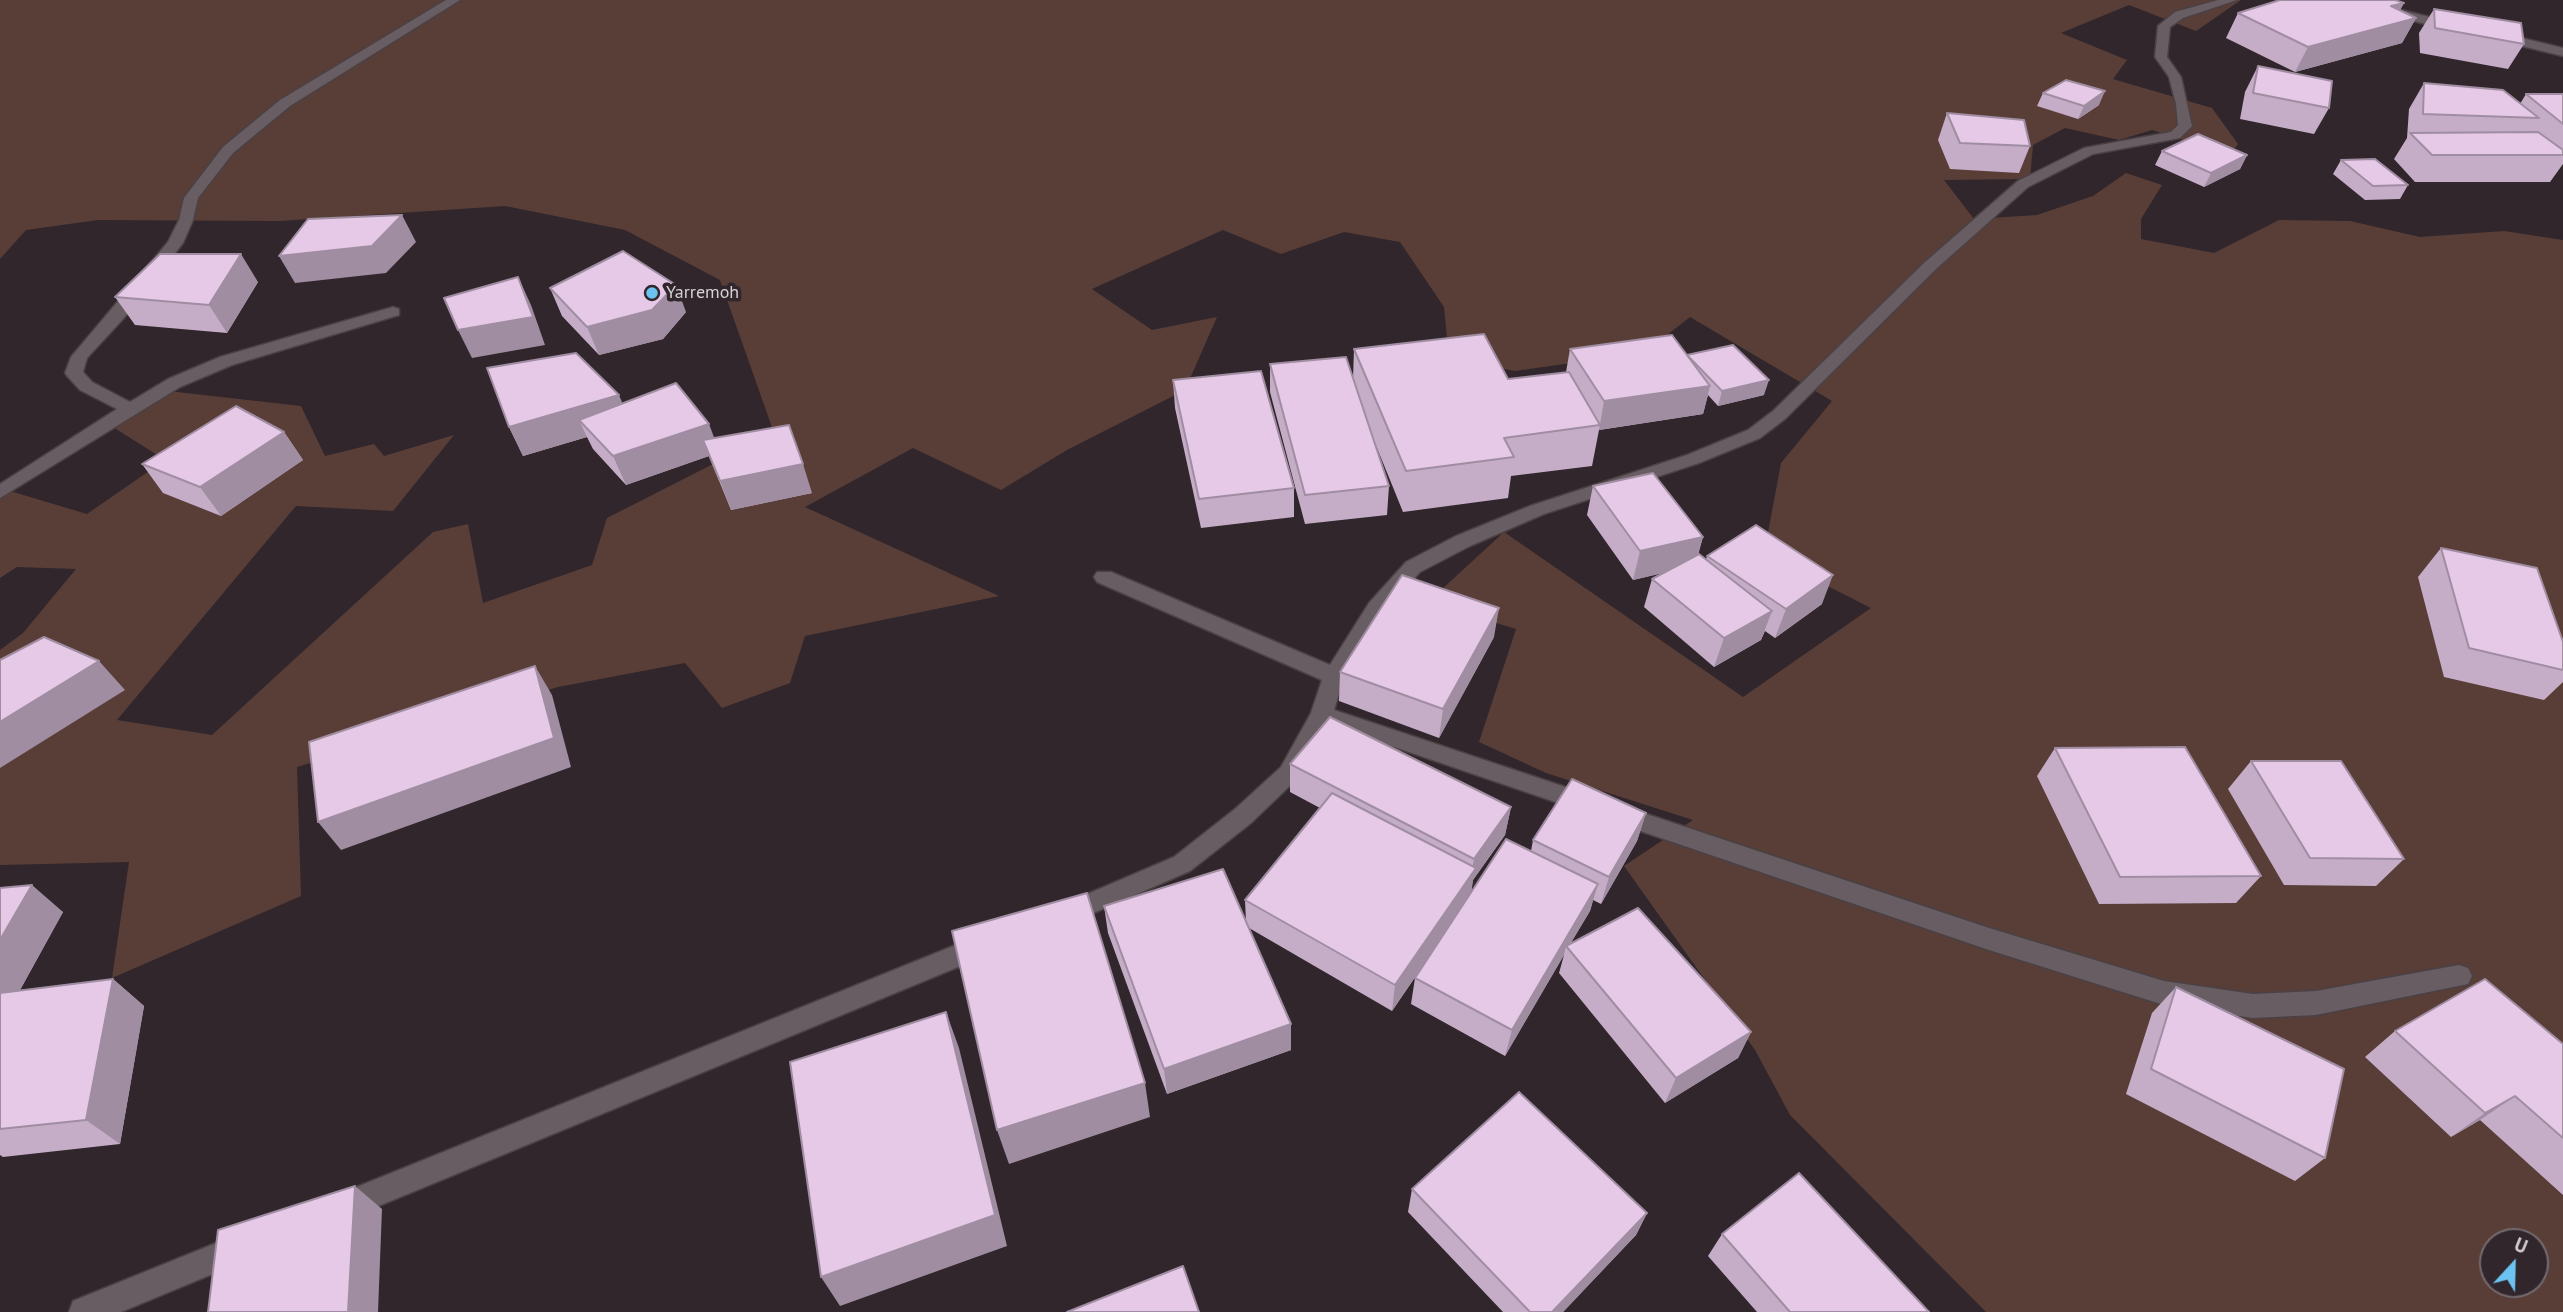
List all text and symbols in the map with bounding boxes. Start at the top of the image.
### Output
place label: Yarremoh [666,282,739,304]
marker: Yarremoh [644,285,660,301]
north arrow [2479,1228,2549,1298]
text: U [2511,1232,2531,1259]

